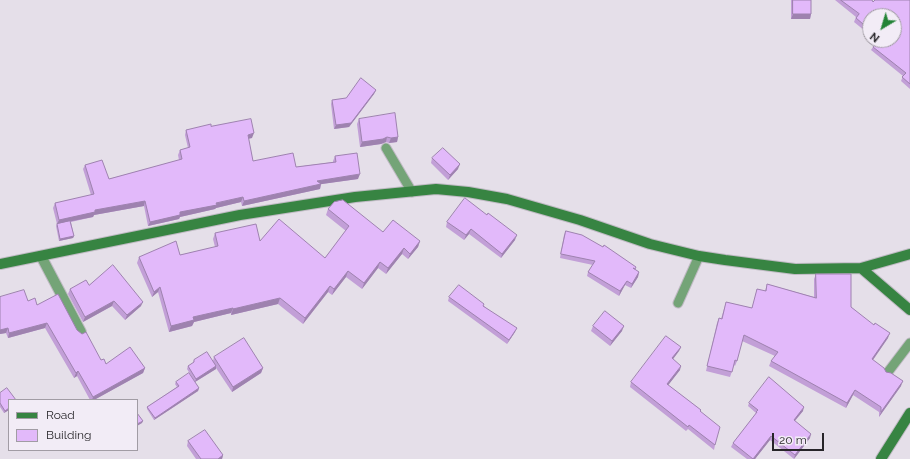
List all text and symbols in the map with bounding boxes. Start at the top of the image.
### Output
north arrow [862,8,902,48]
text: N [868,29,882,45]
legend [8,399,138,451]
text: Road [46,408,75,422]
scale bar [774,425,826,451]
text: Building [46,428,92,442]
text: 20 m [779,433,807,447]

